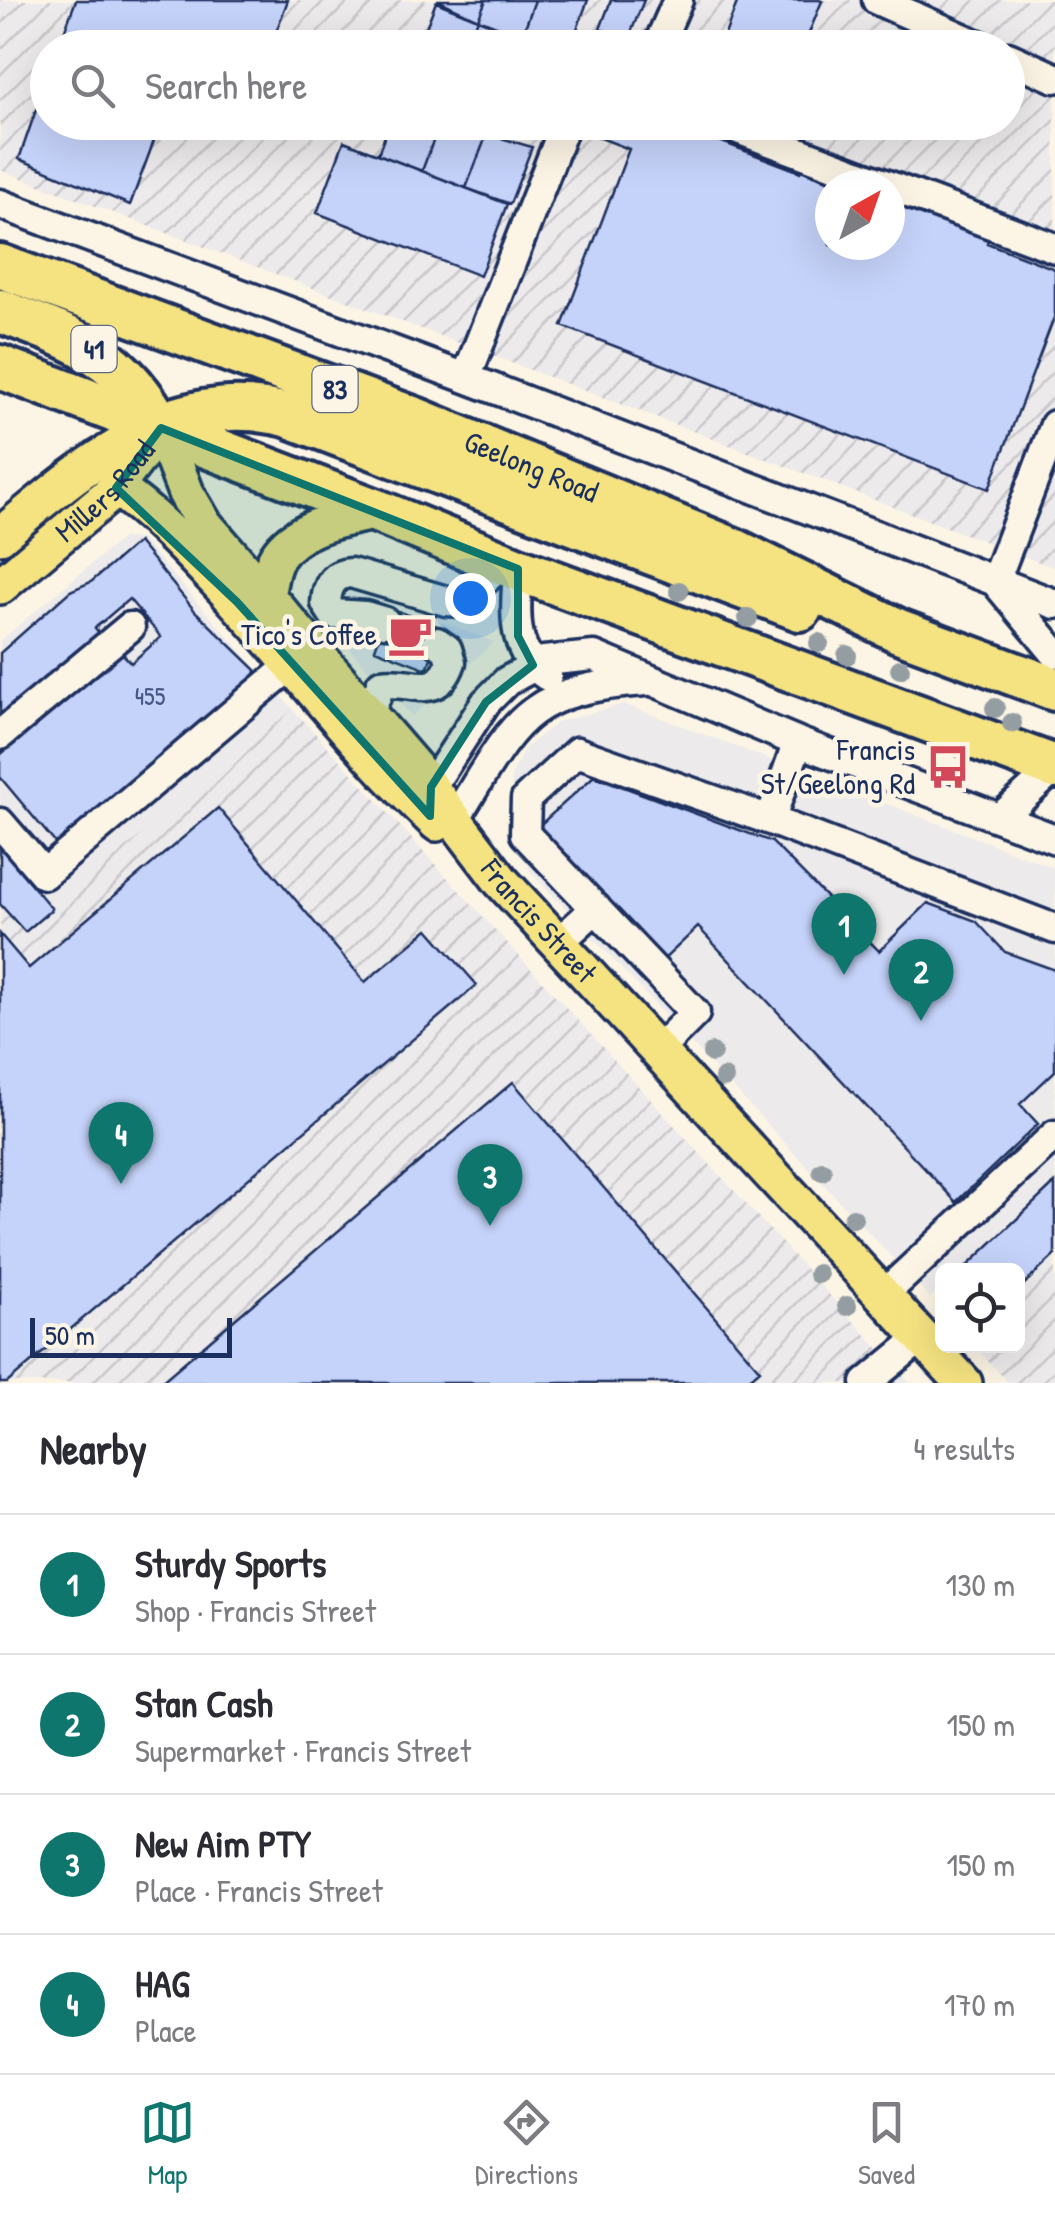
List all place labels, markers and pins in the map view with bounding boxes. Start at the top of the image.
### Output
cafe icon: Tico's Coffee [386,611,434,659]
place label: Tico's Coffee [241,614,377,654]
place label: Francis St/Geelong Rd [761,729,915,803]
bus stop icon: Francis St/Geelong Rd [924,743,972,791]
pin: 1 [812,892,876,975]
pin: 2 [888,938,954,1021]
pin: 4 [88,1102,154,1184]
pin: 3 [458,1144,522,1226]

